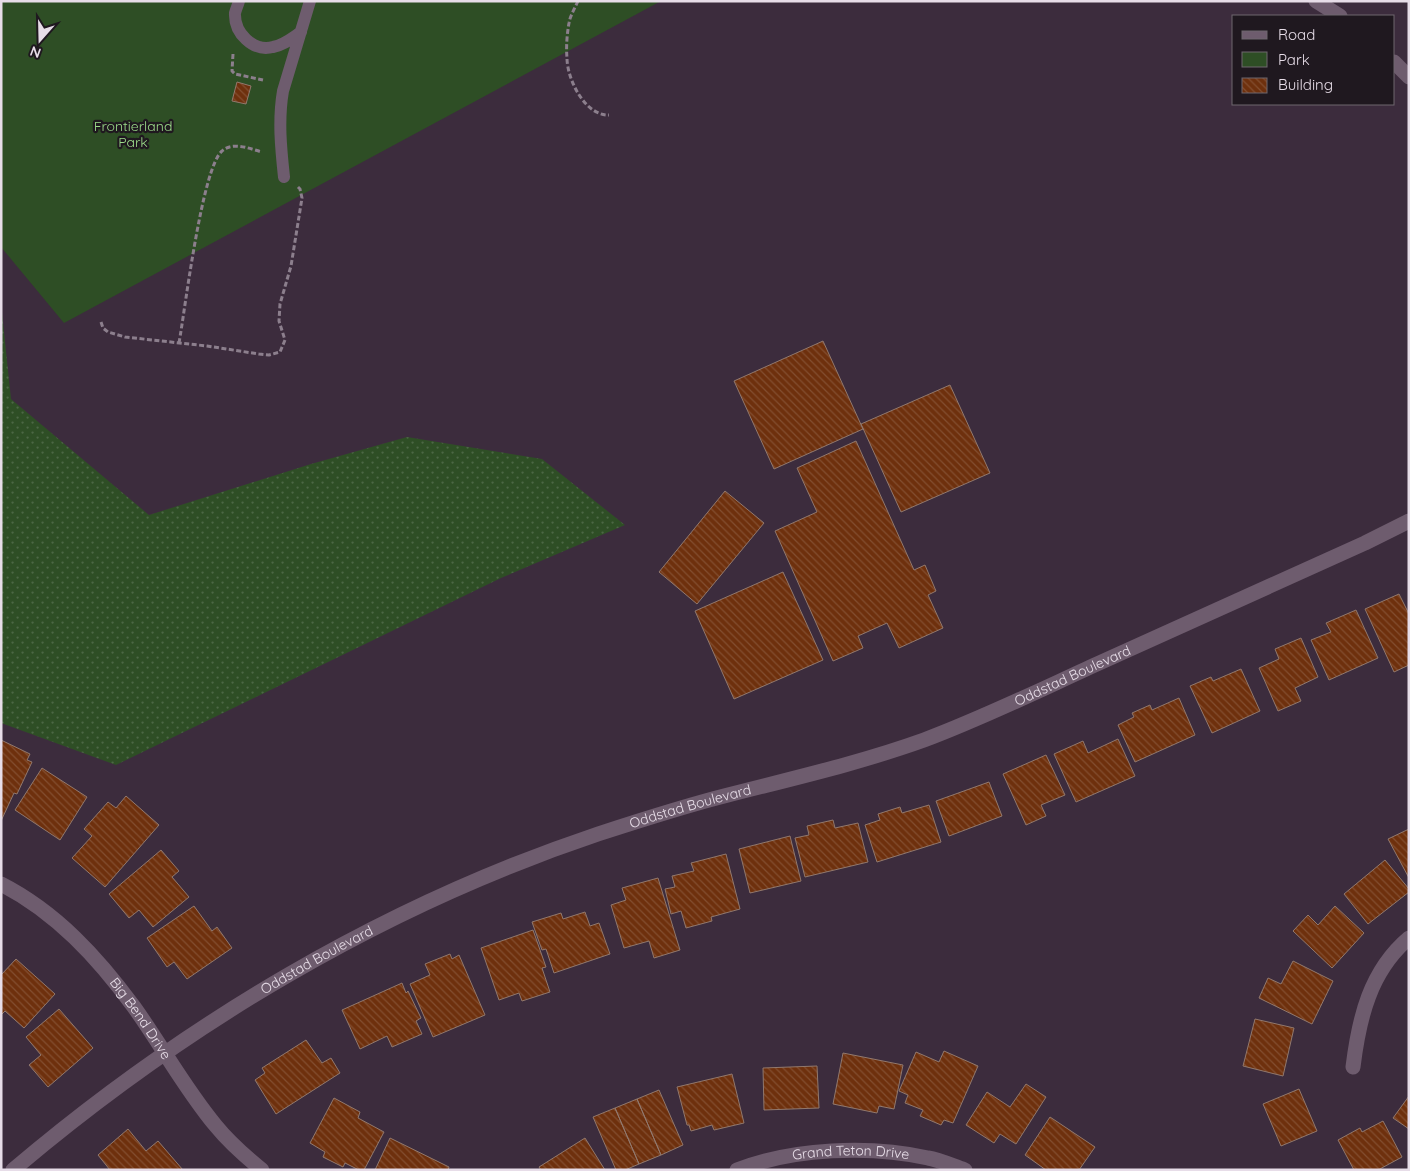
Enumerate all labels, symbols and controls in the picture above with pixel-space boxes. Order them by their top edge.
north arrow [15,15,65,65]
legend [1232,15,1395,105]
text: Road [1278,25,1315,44]
text: N [28,42,43,62]
text: Park [1278,50,1310,69]
text: Building [1278,75,1333,94]
park label: Frontierland Park [94,117,172,151]
street label: Oddstad Boulevard [1012,641,1133,710]
street label: Oddstad Boulevard [627,780,753,832]
street label: Oddstad Boulevard [257,921,376,998]
street label: Big Bend Drive [106,974,175,1063]
street label: Grand Teton Drive [791,1141,911,1164]

